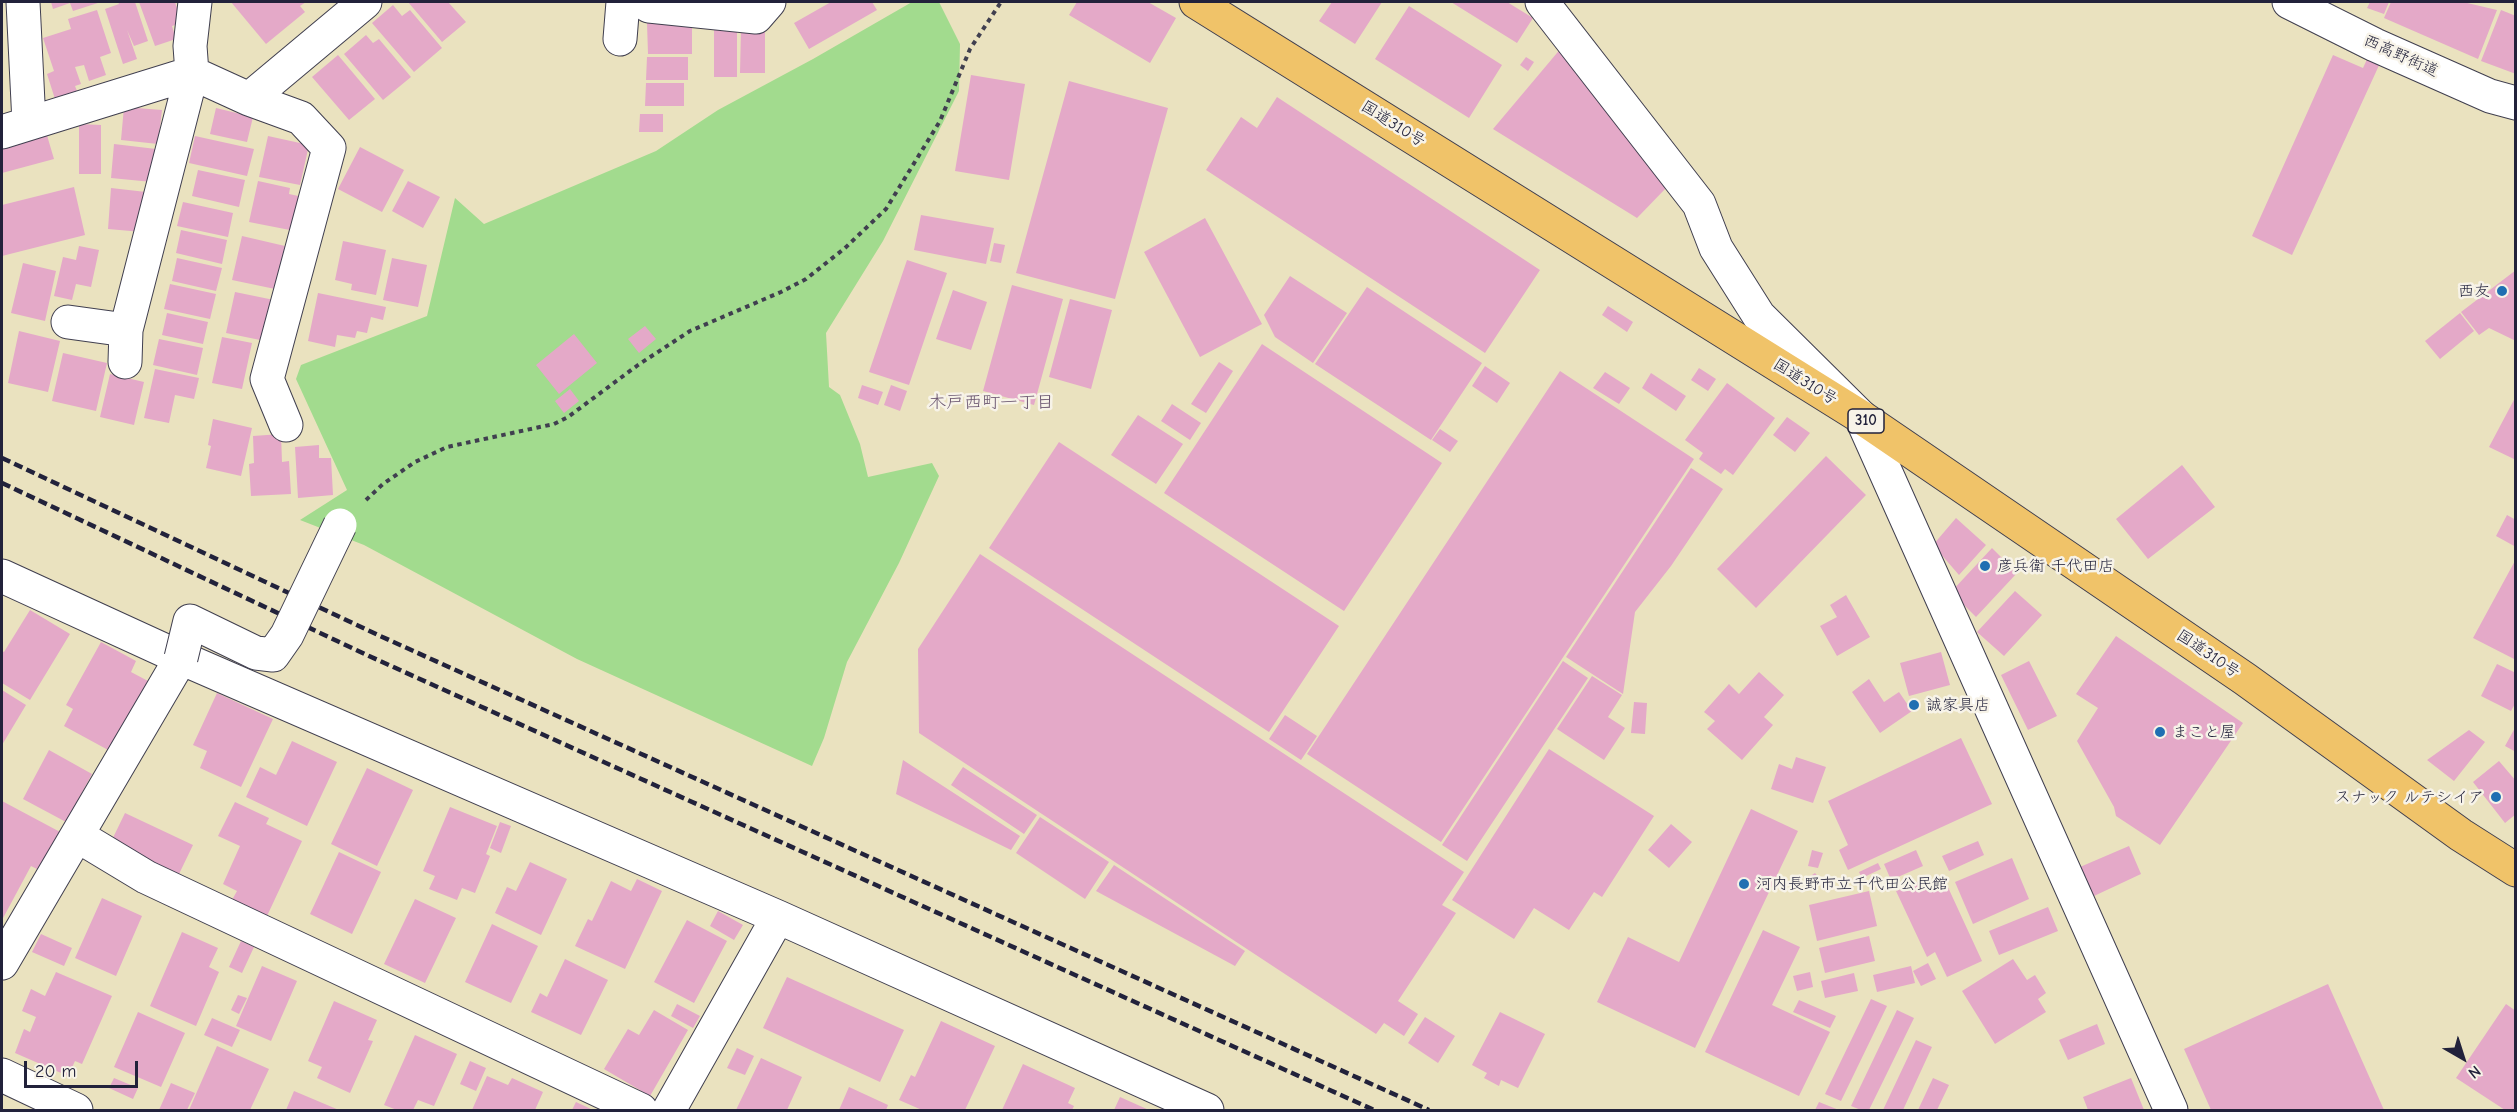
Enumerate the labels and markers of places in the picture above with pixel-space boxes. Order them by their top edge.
place label: 西友 [2458,281,2490,301]
marker: 西友 [2495,284,2509,298]
place label: 彦兵衛 千代田店 [1997,556,2114,576]
marker: 彦兵衛 千代田店 [1978,559,1992,573]
place label: 誠家具店 [1926,695,1990,715]
marker: 誠家具店 [1907,698,1921,712]
place label: まこと屋 [2172,722,2236,742]
marker: まこと屋 [2153,725,2167,739]
place label: スナック ルテシイア [2335,787,2484,807]
marker: スナック ルテシイア [2489,790,2503,804]
place label: 河内長野市立千代田公民館 [1756,874,1948,894]
marker: 河内長野市立千代田公民館 [1737,877,1751,891]

